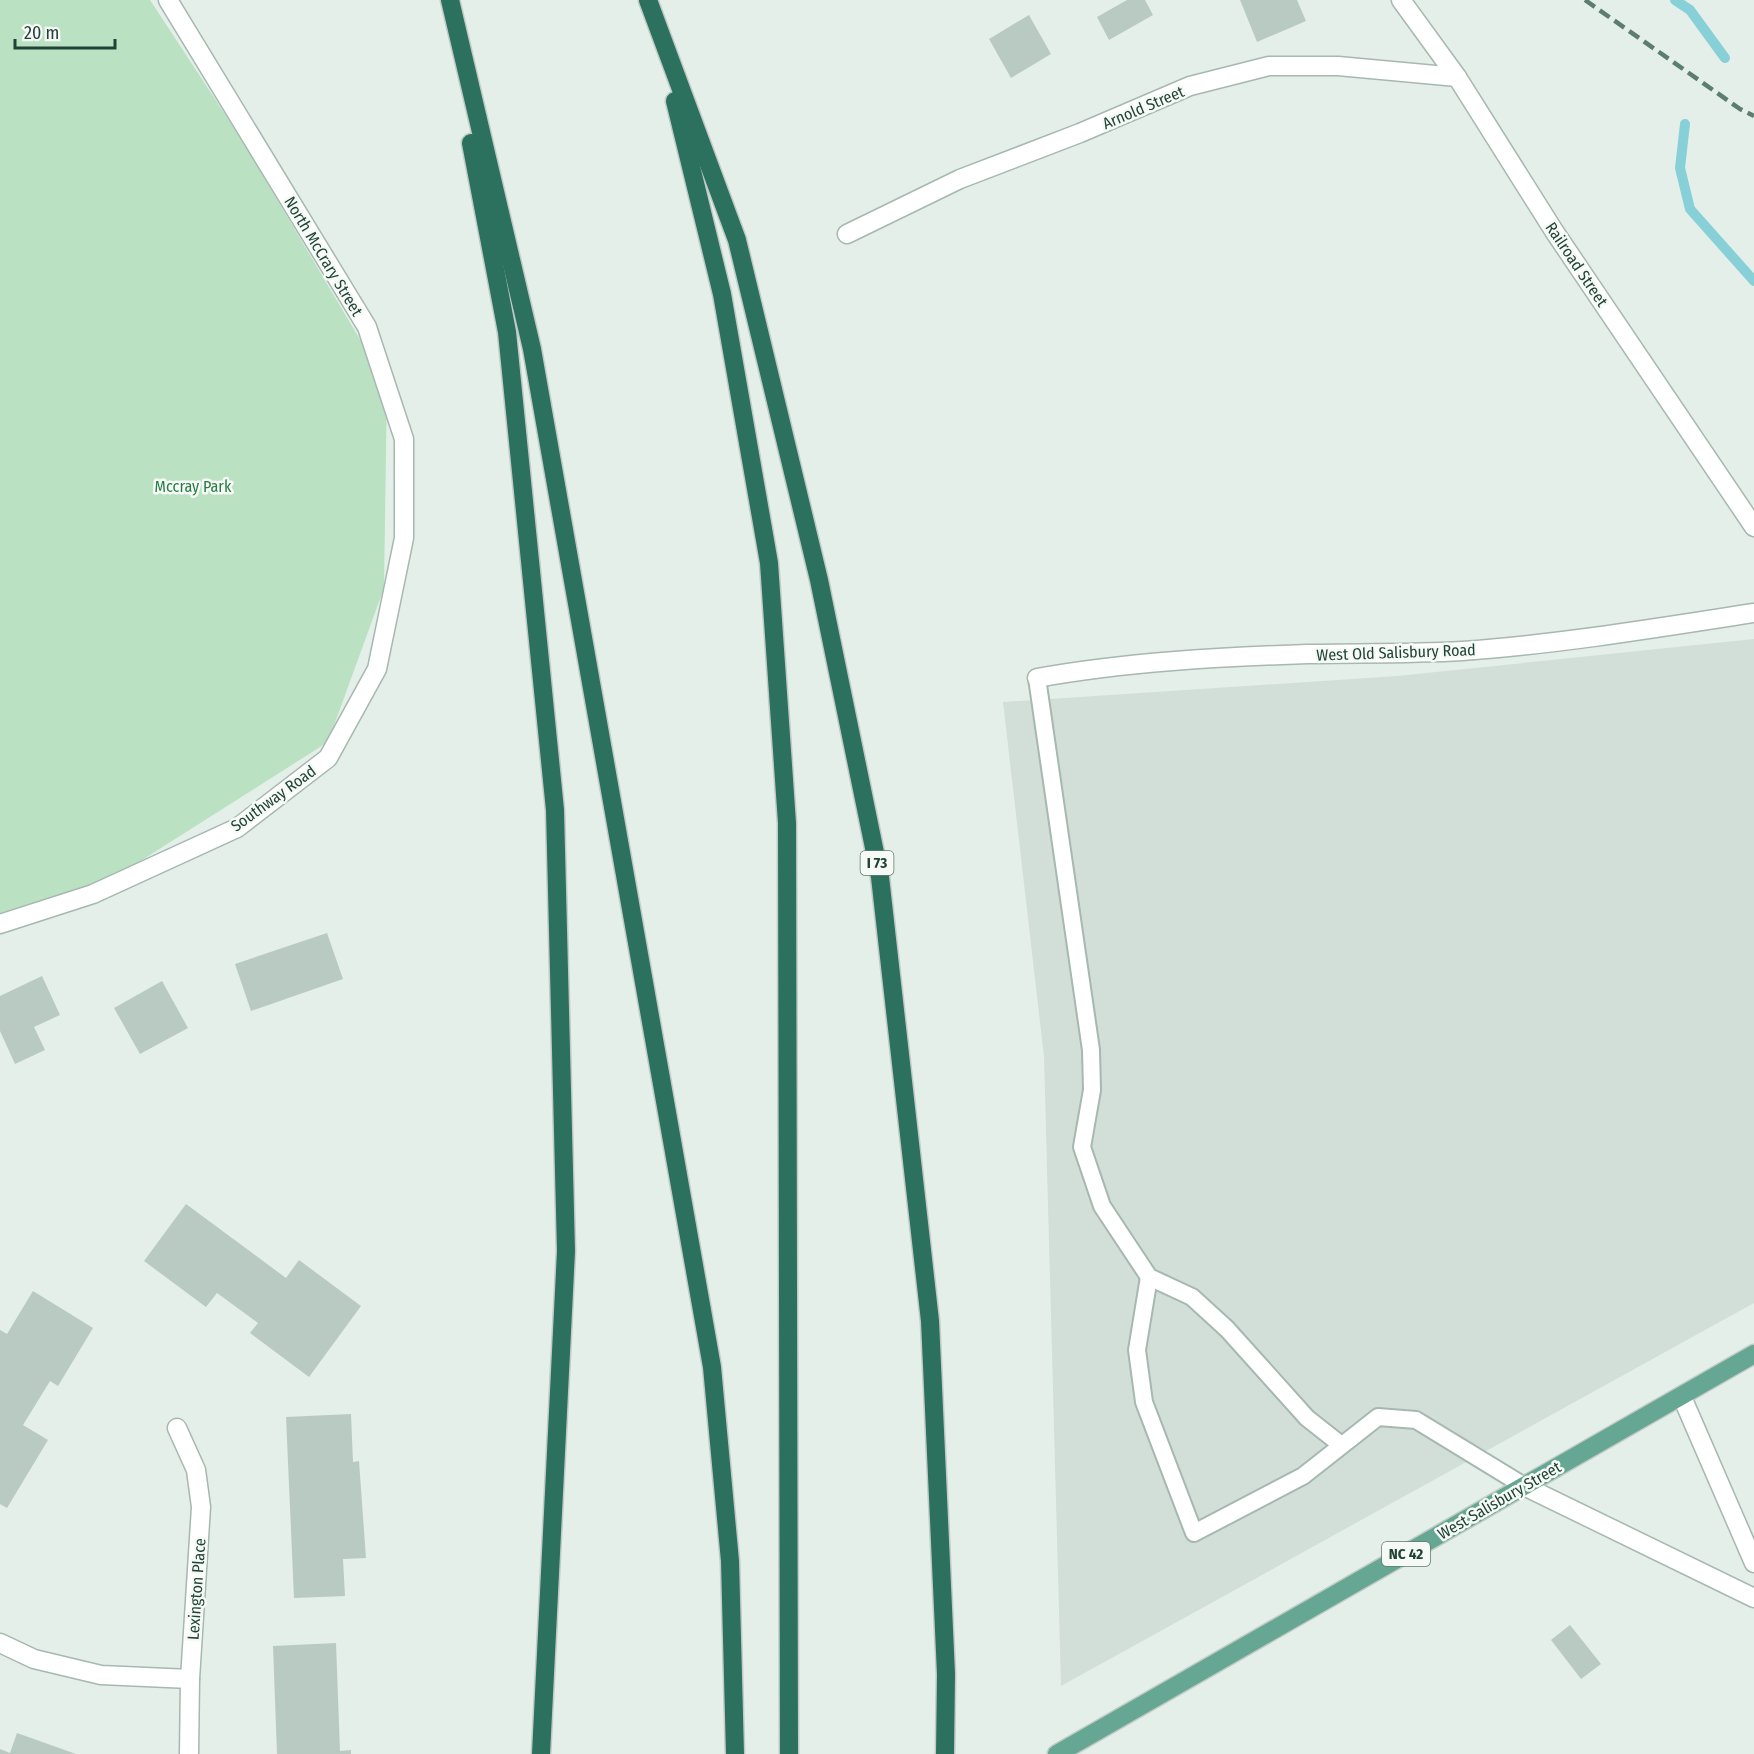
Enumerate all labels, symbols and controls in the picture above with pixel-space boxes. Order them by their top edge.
scale bar [15,12,116,50]
text: 20 m [24,22,59,44]
street label: Arnold Street [1100,81,1187,133]
street label: North McCrary Street [280,193,367,320]
street label: Railroad Street [1541,219,1612,311]
park label: Mccray Park [155,477,232,496]
street label: West Old Salisbury Road [1316,640,1476,665]
street label: Southway Road [227,761,319,836]
road number: I 73 [860,851,894,875]
street label: West Salisbury Street [1434,1457,1565,1543]
street label: Lexington Place [183,1538,210,1640]
road number: NC 42 [1382,1542,1430,1566]

